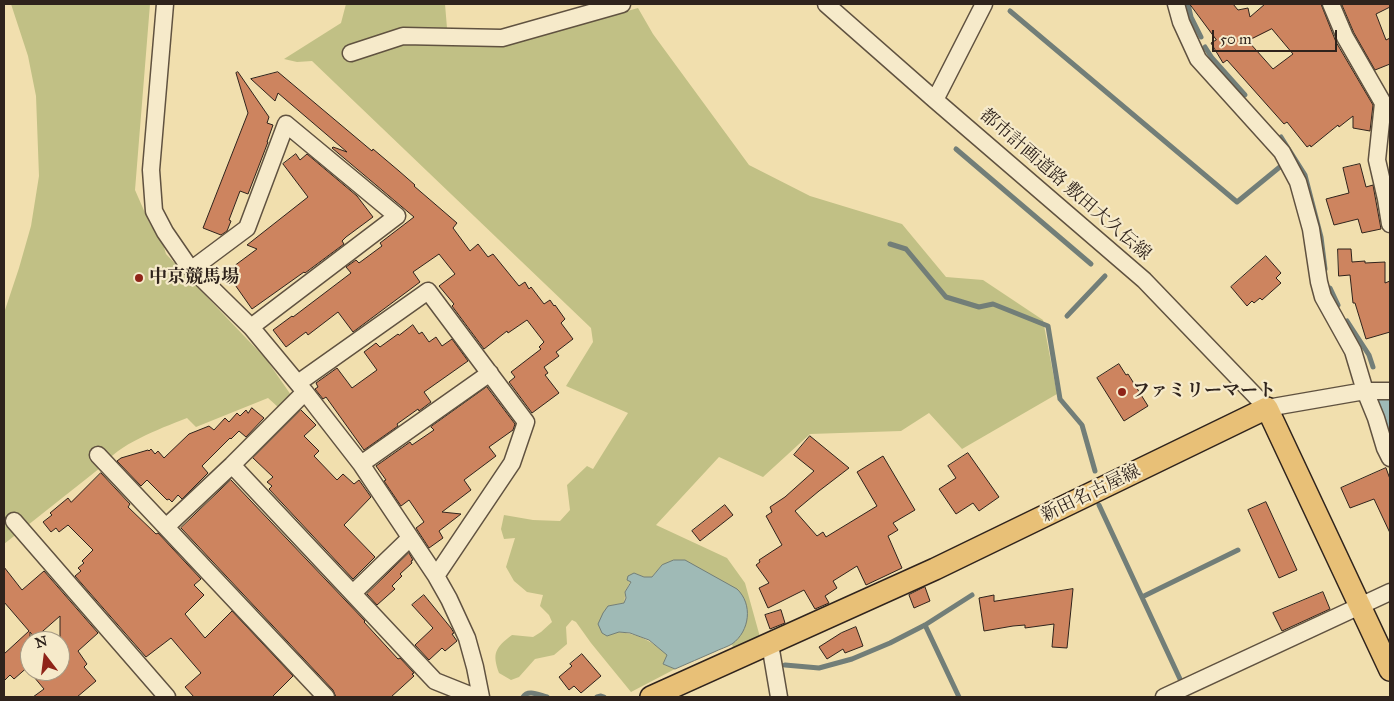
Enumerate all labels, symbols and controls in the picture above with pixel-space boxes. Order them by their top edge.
scale bar [1214,20,1339,52]
text: 50 m [1220,30,1252,48]
street label: 都市計画道路 敷田大久伝線 [975,105,1155,265]
place label: 中京競馬場 [149,267,239,289]
marker: 中京競馬場 [133,272,145,284]
place label: ファミリーマート [1132,381,1276,403]
marker: ファミリーマート [1116,386,1128,398]
street label: 新田名古屋線 [1038,461,1144,527]
north arrow [20,631,70,681]
text: N [33,632,49,652]

